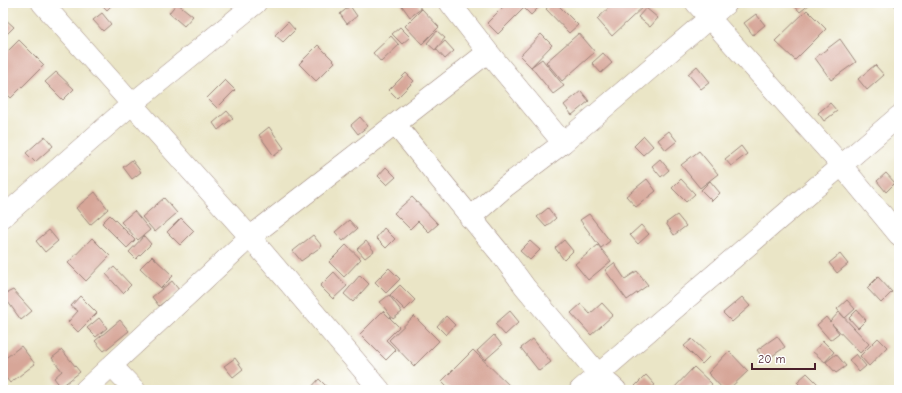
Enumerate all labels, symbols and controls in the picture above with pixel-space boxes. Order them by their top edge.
scale bar [752,345,815,371]
text: 20 m [758,352,786,366]

